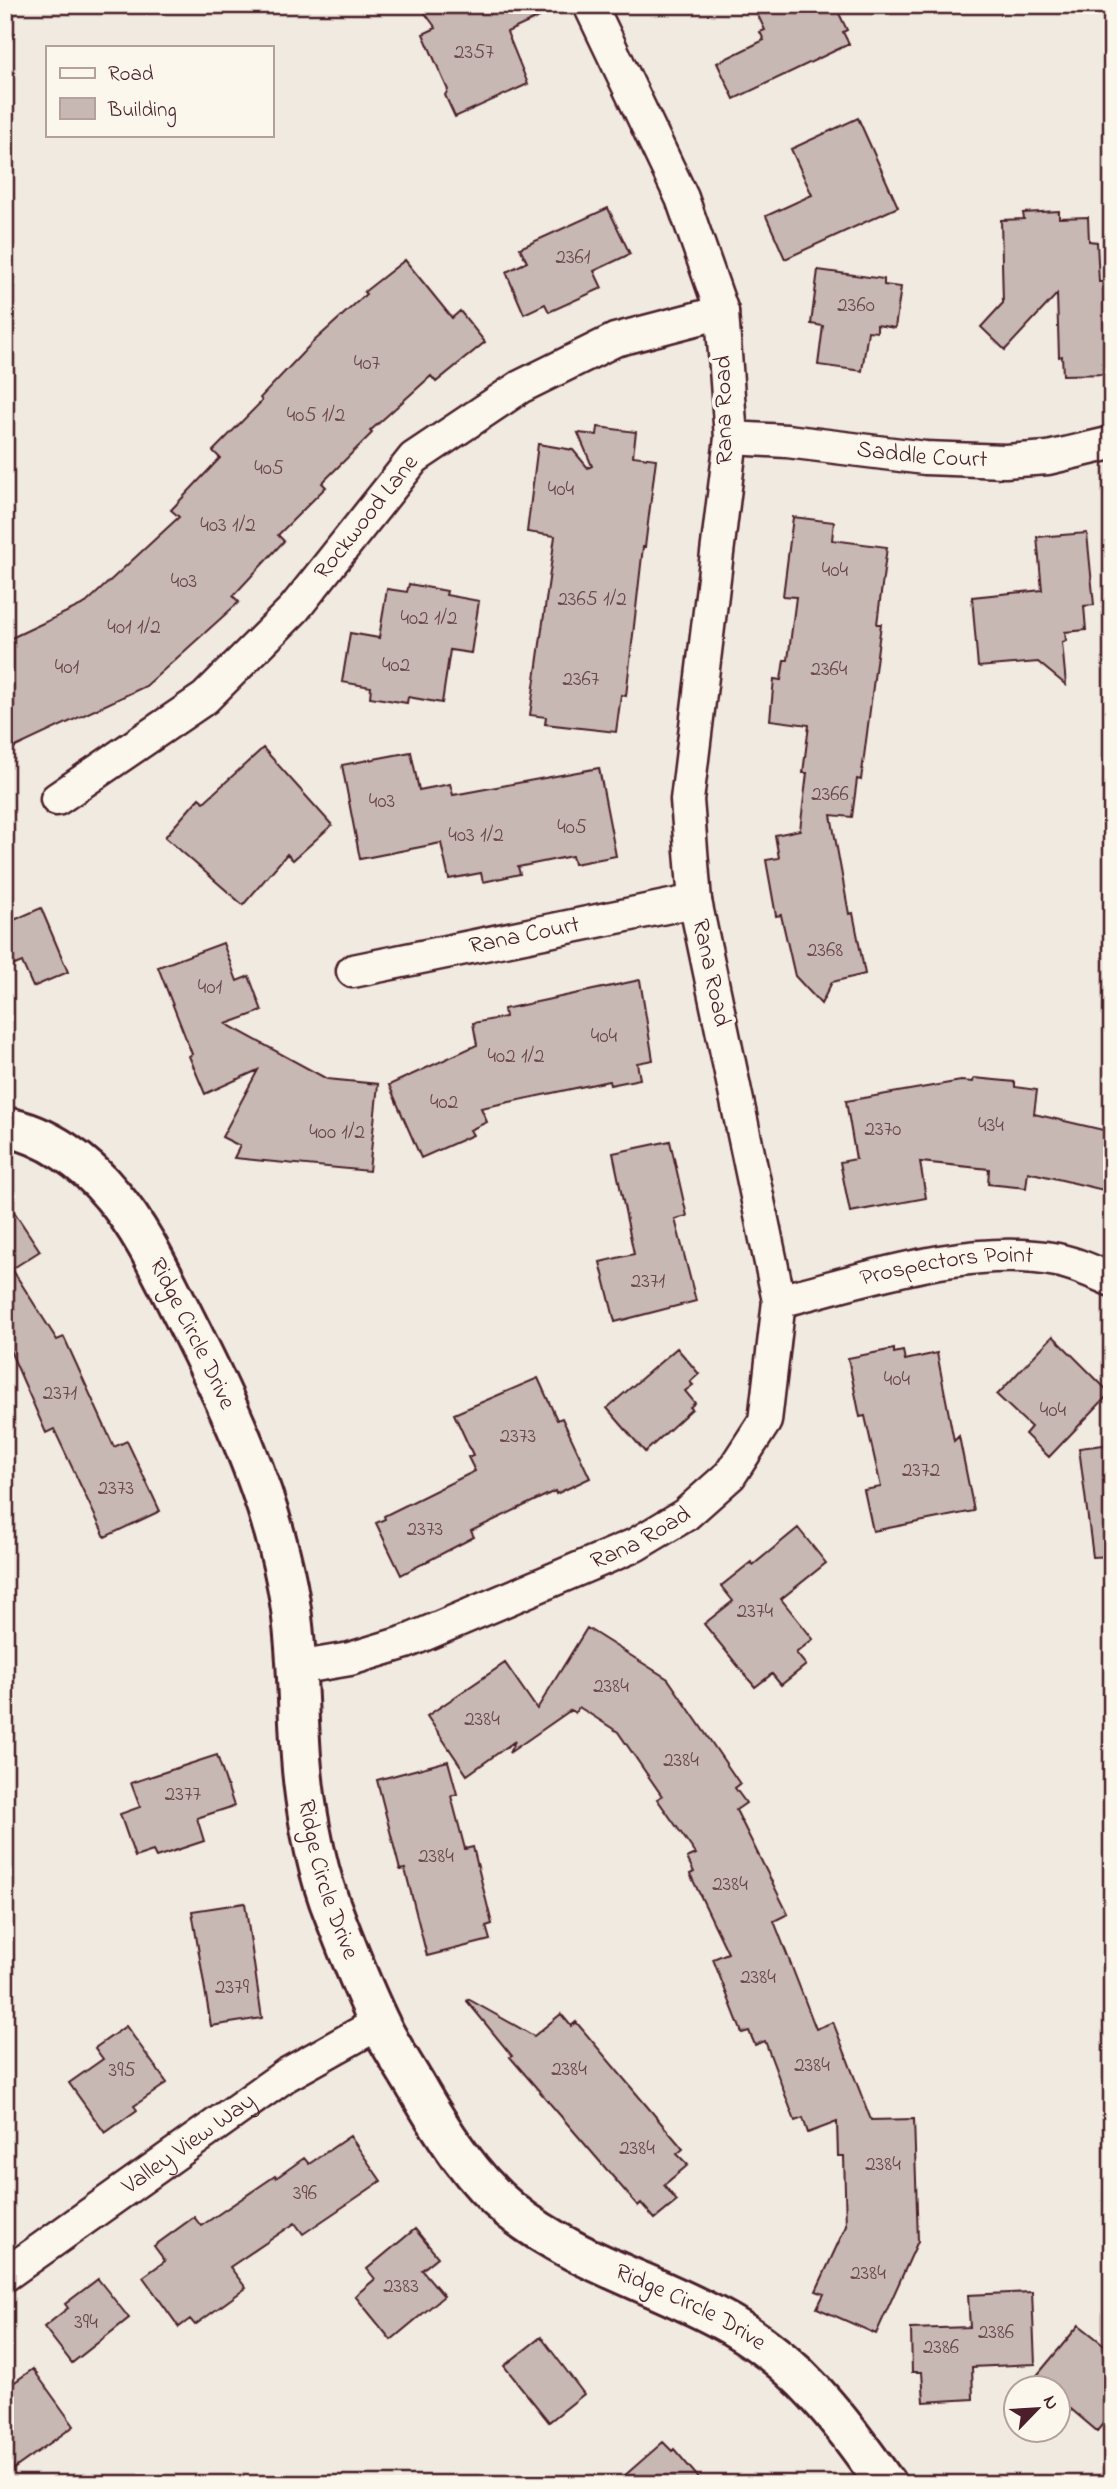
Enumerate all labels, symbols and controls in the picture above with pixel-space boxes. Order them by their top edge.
house number: 2357 [454,38,494,68]
legend [46,46,273,136]
text: Road [108,60,154,90]
text: Building [107,96,177,128]
house number: 2361 [555,243,591,273]
house number: 2360 [837,291,875,321]
house number: 407 [354,349,381,379]
street label: Rana Road [707,355,743,465]
house number: 405 1/2 [287,401,345,431]
street label: Saddle Court [855,432,988,478]
street label: Rockwood Lane [306,447,428,588]
house number: 405 [254,454,284,484]
house number: 404 [548,475,575,505]
house number: 403 1/2 [200,511,256,541]
house number: 404 [822,556,849,586]
house number: 403 [171,567,197,597]
house number: 2365 1/2 [557,585,627,615]
house number: 402 1/2 [400,604,458,634]
house number: 401 1/2 [107,613,161,643]
house number: 402 [382,651,410,681]
house number: 401 [55,653,80,683]
house number: 2364 [810,655,848,685]
house number: 2367 [562,665,600,695]
house number: 2366 [811,780,849,810]
house number: 403 [369,787,395,817]
house number: 405 [557,813,587,843]
house number: 403 1/2 [448,821,504,851]
street label: Rana Court [466,908,583,964]
street label: Rana Road [682,916,739,1031]
house number: 2368 [807,936,843,966]
house number: 401 [198,973,223,1003]
house number: 404 [591,1022,618,1052]
house number: 402 1/2 [487,1042,545,1072]
house number: 402 [430,1088,458,1118]
house number: 434 [978,1111,1004,1141]
house number: 2370 [865,1115,901,1145]
house number: 400 1/2 [309,1118,365,1148]
street label: Prospectors Point [857,1238,1034,1296]
street label: Ridge Circle Drive [139,1252,244,1416]
house number: 2371 [631,1267,666,1297]
house number: 404 [884,1365,911,1395]
house number: 2371 [43,1379,78,1409]
house number: 404 [1040,1396,1067,1426]
house number: 2373 [500,1422,536,1452]
house number: 2372 [902,1456,940,1486]
house number: 2373 [98,1474,134,1504]
street label: Rana Road [585,1497,698,1579]
house number: 2373 [407,1515,443,1545]
house number: 2374 [737,1597,774,1627]
house number: 2384 [593,1672,629,1702]
house number: 2384 [464,1705,500,1735]
house number: 2384 [663,1746,699,1776]
house number: 2377 [165,1780,202,1810]
street label: Ridge Circle Drive [288,1797,367,1965]
house number: 2384 [418,1842,454,1872]
house number: 2384 [712,1870,748,1900]
house number: 2384 [740,1963,776,1993]
house number: 2379 [215,1973,250,2003]
house number: 2384 [794,2051,830,2081]
house number: 2384 [551,2055,587,2085]
house number: 395 [108,2056,136,2086]
street label: Valley View Way [114,2084,264,2204]
house number: 2384 [619,2134,655,2164]
house number: 2384 [865,2150,901,2180]
house number: 396 [293,2179,317,2209]
street label: Ridge Circle Drive [609,2255,773,2360]
house number: 2384 [850,2259,886,2289]
house number: 2383 [383,2272,419,2302]
house number: 394 [74,2308,98,2338]
house number: 2386 [978,2318,1014,2348]
house number: 2386 [923,2333,959,2363]
north arrow [1002,2374,1072,2444]
text: N [1035,2391,1065,2415]

